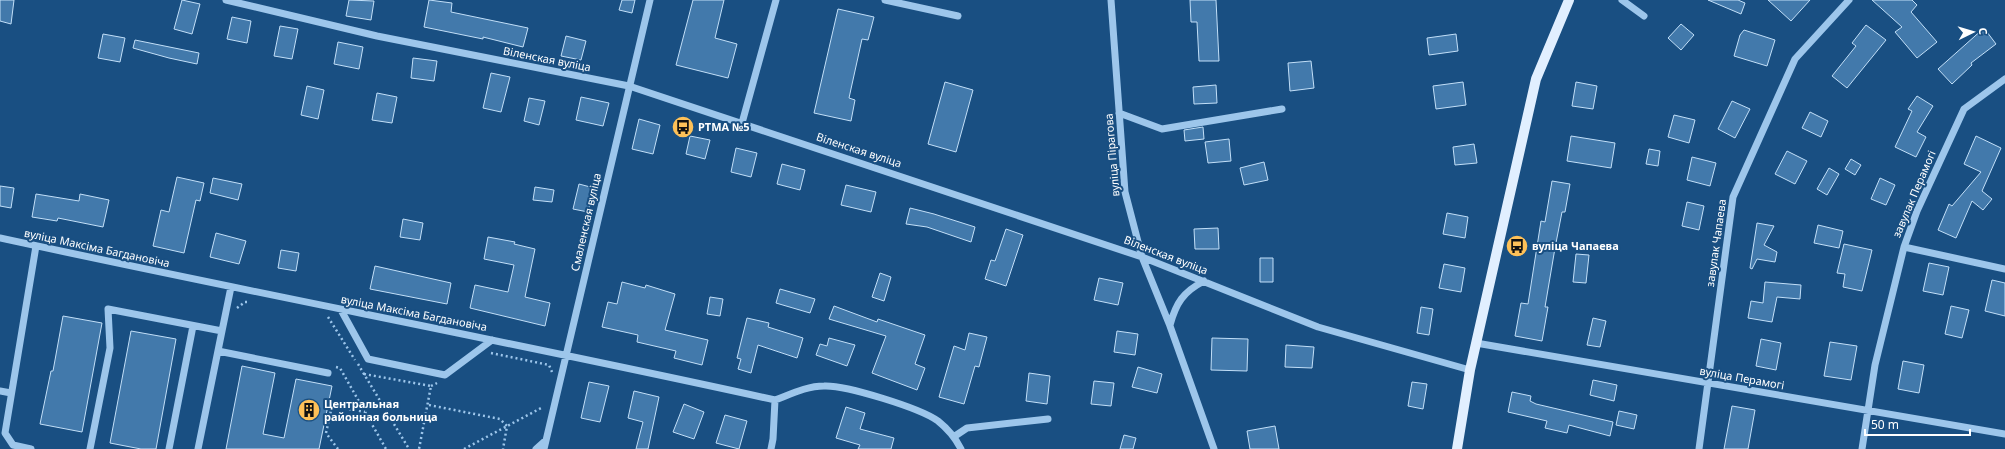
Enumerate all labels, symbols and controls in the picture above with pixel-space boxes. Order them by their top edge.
north arrow [1953,12,1993,52]
text: С [1976,27,1991,35]
street label: Віленская вуліца [502,43,592,74]
street label: вуліца Пірагова [1100,113,1123,197]
bus stop icon: РТМА №5 [670,114,696,140]
place label: РТМА №5 [698,119,750,134]
street label: Віленская вуліца [815,129,904,170]
street label: завулак Перамогі [1888,148,1939,240]
street label: Смаленская вуліца [567,171,604,273]
street label: завулак Чапаева [1702,198,1729,288]
street label: вуліца Максіма Багдановіча [23,225,171,270]
street label: Віленская вуліца [1122,232,1210,277]
bus stop icon: вуліца Чапаева [1504,233,1530,259]
place label: вуліца Чапаева [1532,238,1619,253]
street label: вуліца Максіма Багдановіча [340,291,488,334]
street label: вуліца Перамогі [1699,363,1786,392]
place label: Центральная районная больница [324,396,438,424]
building icon: Центральная районная больница [296,397,322,423]
scale bar [1865,411,1970,437]
text: 50 m [1871,416,1899,433]

